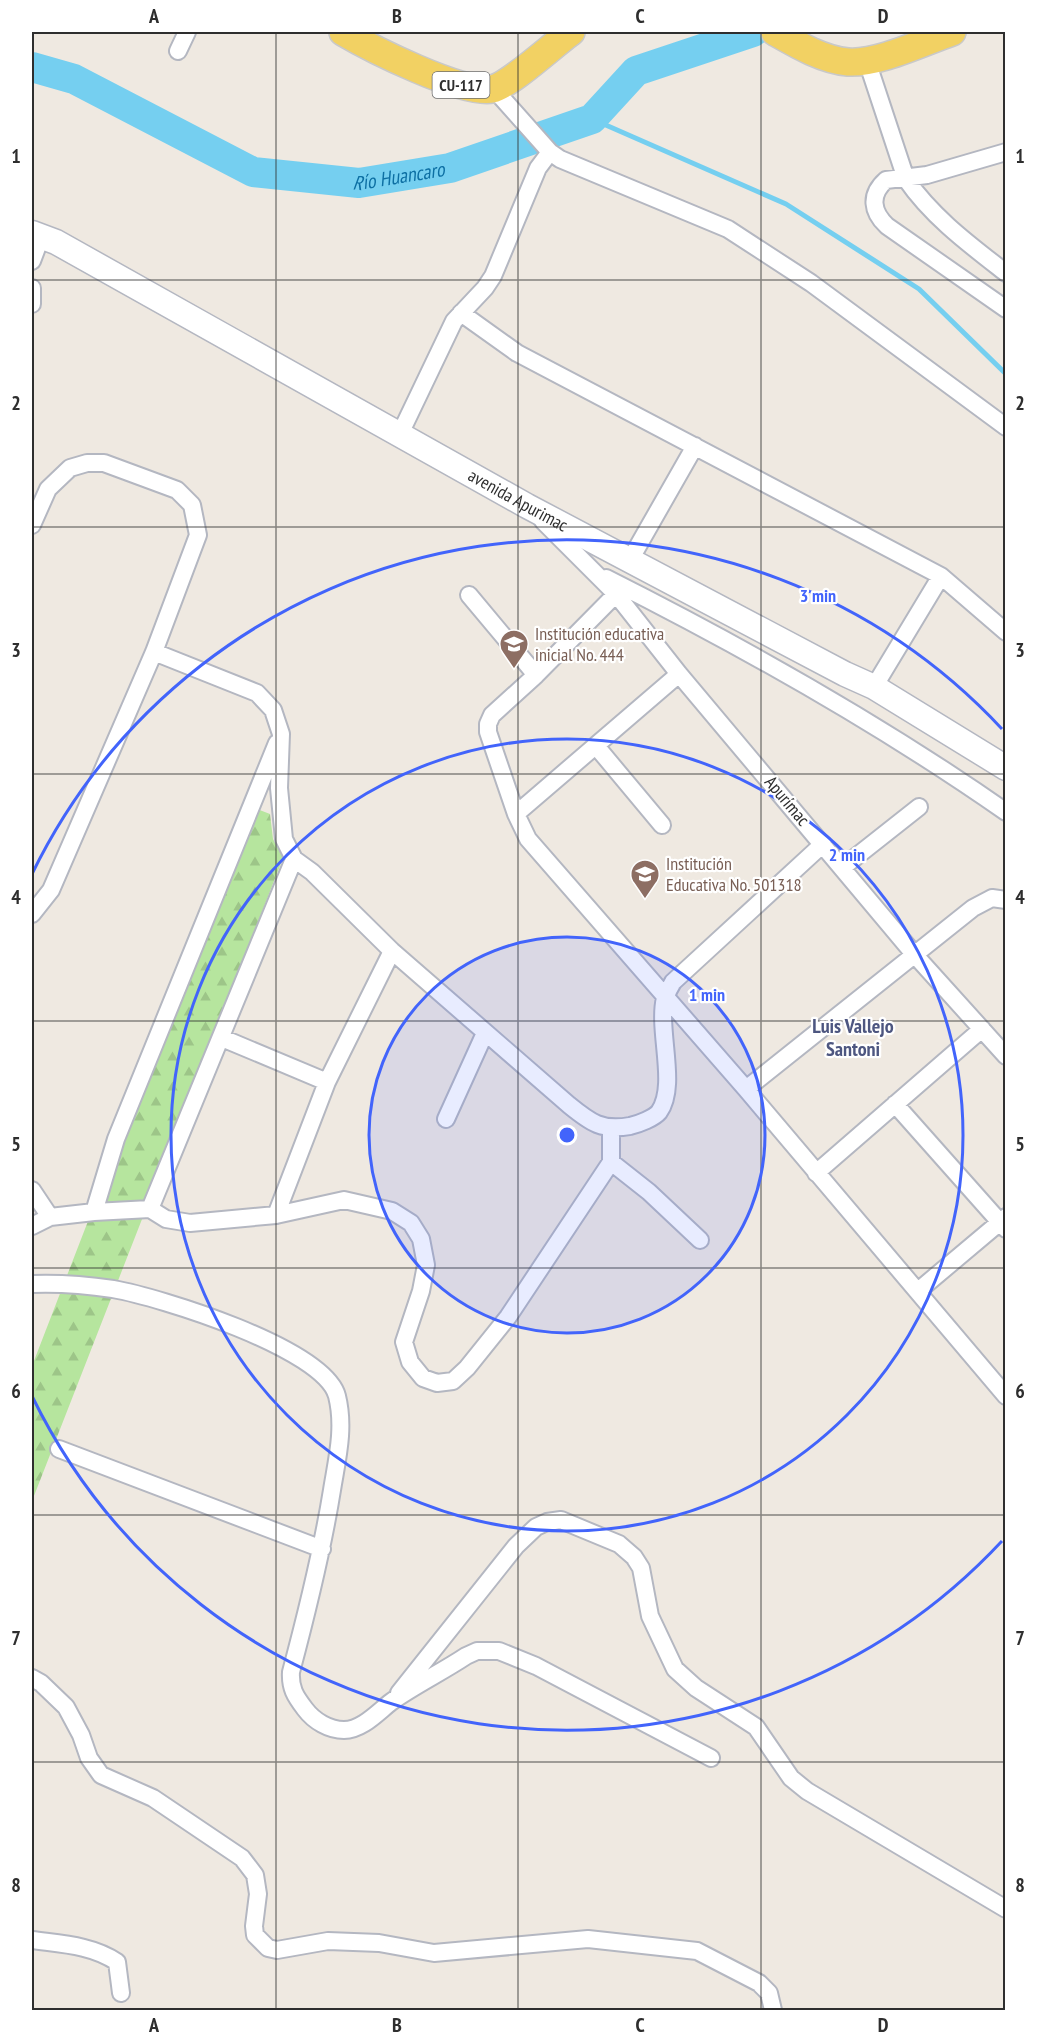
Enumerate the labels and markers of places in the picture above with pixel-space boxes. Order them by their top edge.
place label: Institución educativa inicial No. 444 [535,622,664,666]
school or university icon: Institución educativa inicial No. 444 [498,628,530,670]
place label: Institución Educativa No. 501318 [666,852,802,896]
school or university icon: Institución Educativa No. 501318 [629,858,661,900]
centre of rings [557,1125,577,1145]

